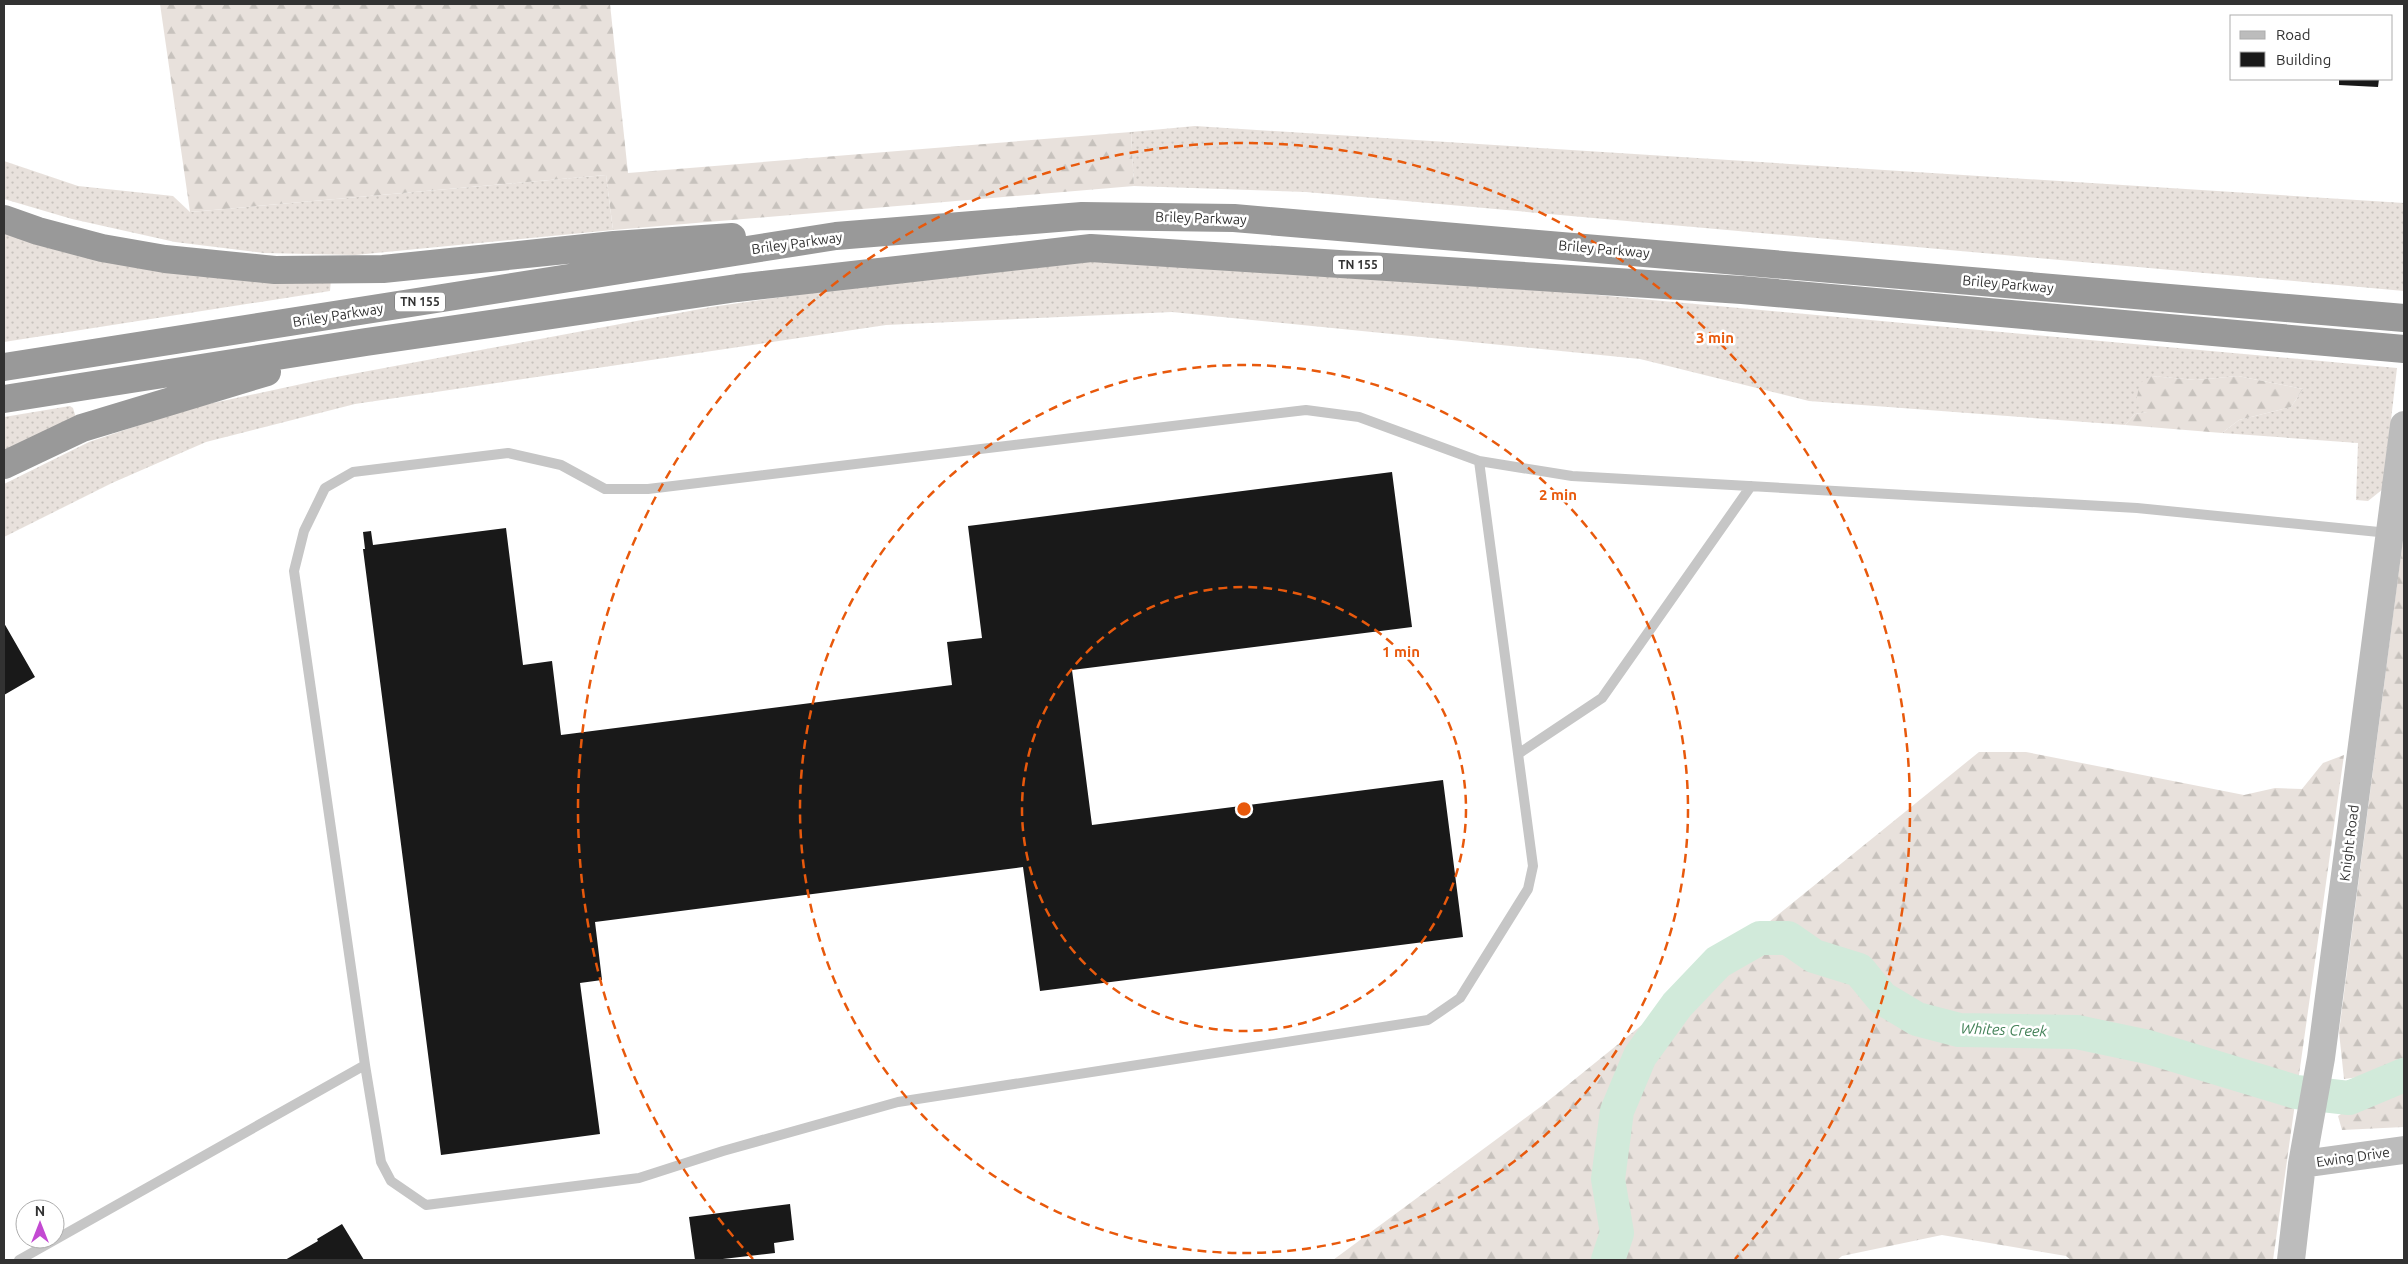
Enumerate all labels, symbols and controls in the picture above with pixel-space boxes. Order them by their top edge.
legend [2230,15,2393,80]
text: Road [2276,26,2311,43]
text: Building [2276,51,2331,68]
street label: Briley Parkway [1155,208,1247,228]
street label: Briley Parkway [751,229,844,257]
street label: Briley Parkway [1558,237,1651,261]
road number: TN 155 [1333,256,1383,274]
street label: Briley Parkway [1962,272,2055,296]
road number: TN 155 [395,292,445,312]
street label: Briley Parkway [292,300,385,330]
text: 3 min [1696,329,1734,346]
text: 2 min [1539,486,1577,503]
text: 1 min [1382,643,1420,660]
centre of rings [1235,800,1253,818]
street label: Knight Road [2336,804,2362,882]
water label: Whites Creek [1961,1019,2048,1040]
street label: Ewing Drive [2315,1144,2391,1170]
north arrow [15,1199,65,1249]
text: N [35,1203,45,1219]

